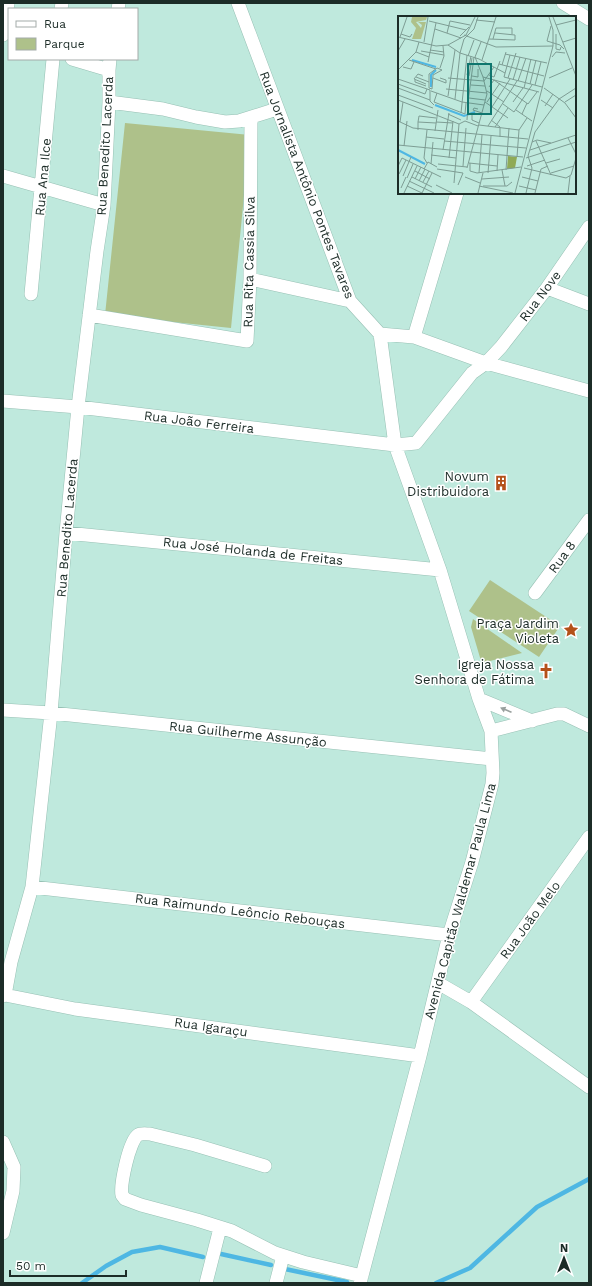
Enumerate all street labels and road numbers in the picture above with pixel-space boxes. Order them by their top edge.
street label: Rua Jornalista Antônio Pontes Tavares [257,69,357,301]
street label: Rua Benedito Lacerda [94,75,116,216]
street label: Rua Ana Ilce [32,137,54,217]
street label: Rua Rita Cassia Silva [240,196,258,328]
street label: Rua Nove [516,268,564,324]
street label: Rua João Ferreira [143,408,256,436]
street label: Rua Benedito Lacerda [53,457,81,598]
street label: Rua José Holanda de Freitas [162,534,344,568]
street label: Rua 8 [545,538,579,576]
street label: Rua Guilherme Assunção [169,718,328,750]
street label: Avenida Capitão Waldemar Paula Lima [421,781,499,1021]
street label: Rua João Melo [497,878,563,962]
street label: Rua Raimundo Leôncio Rebouças [134,891,346,931]
street label: Rua Igaraçu [173,1014,249,1040]

